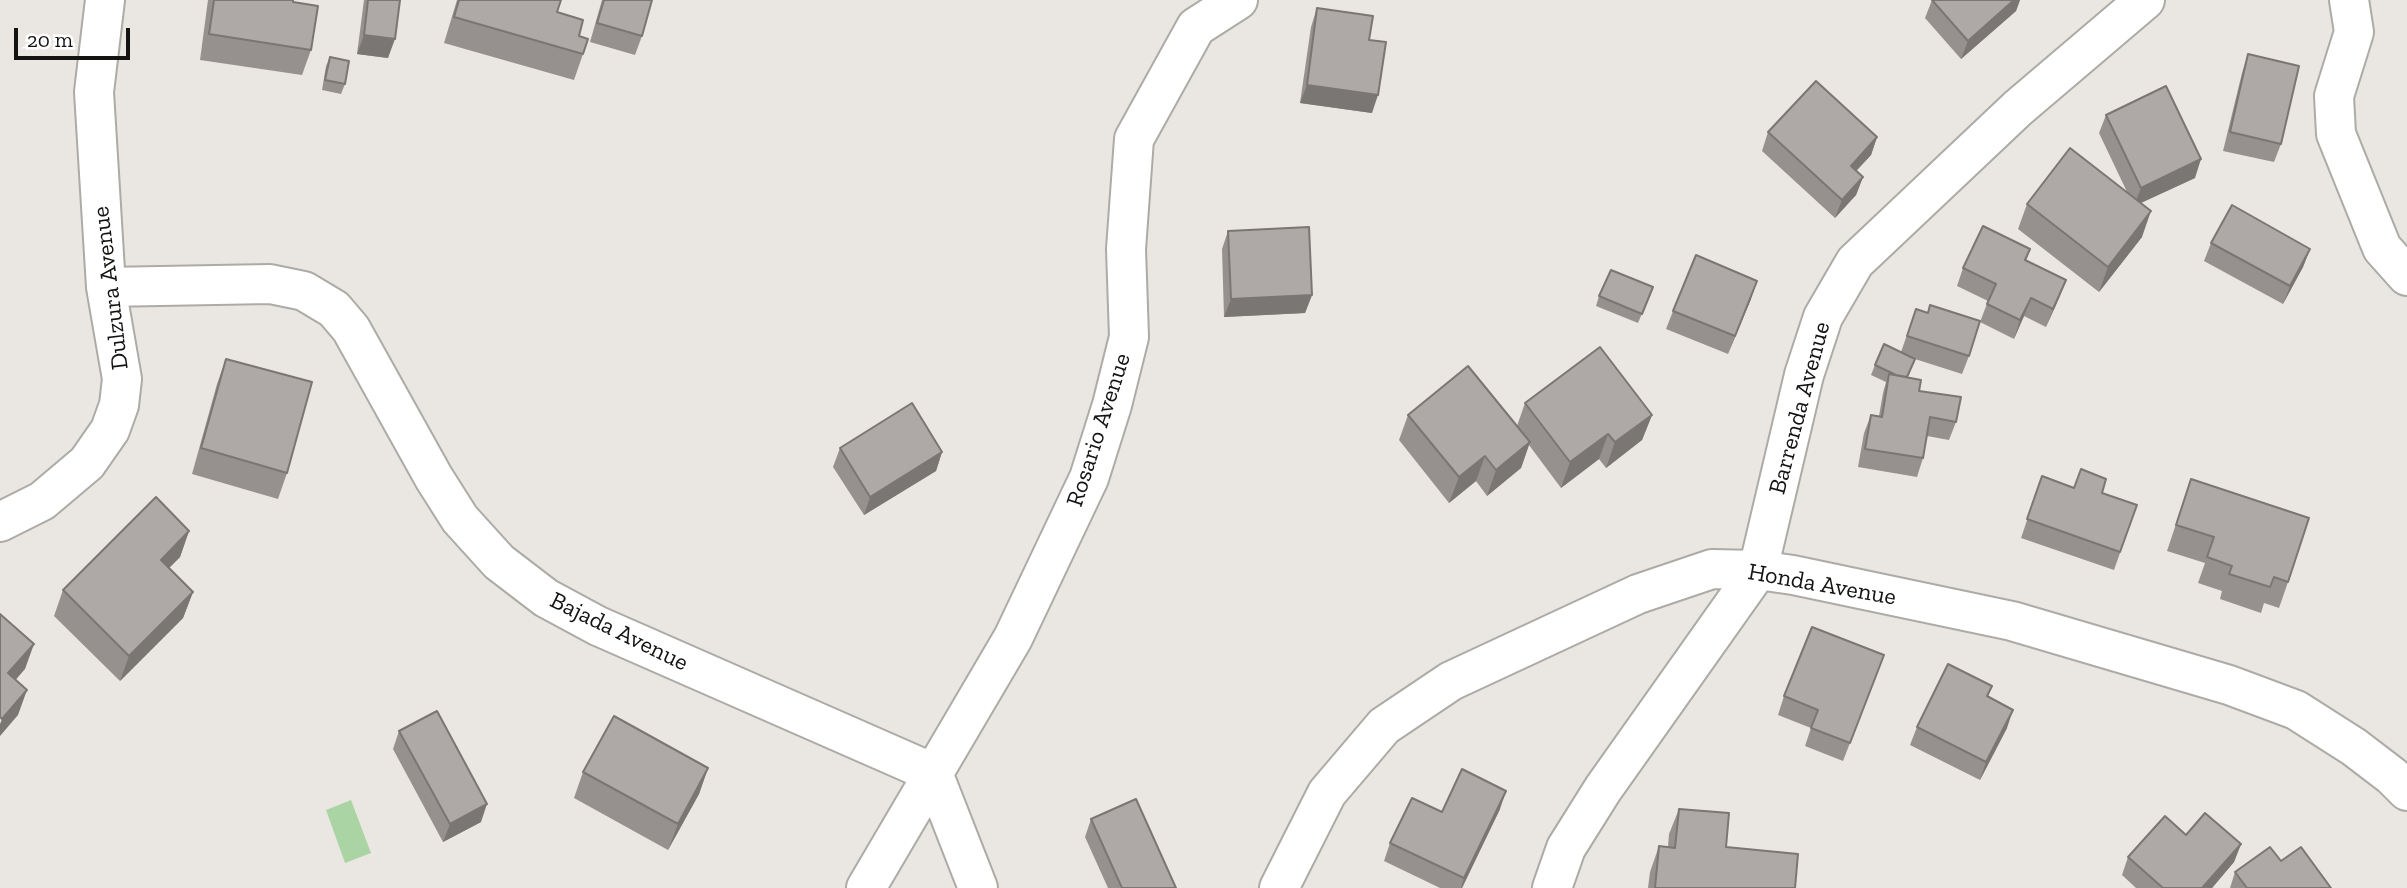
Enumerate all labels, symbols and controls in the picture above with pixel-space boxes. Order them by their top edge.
scale bar [18,14,133,58]
text: 20 m [27,27,73,52]
street label: Dulzura Avenue [87,205,135,371]
street label: Barrenda Avenue [1763,319,1837,497]
street label: Rosario Avenue [1061,350,1137,510]
street label: Honda Avenue [1746,558,1898,612]
street label: Bajada Avenue [545,586,693,678]

